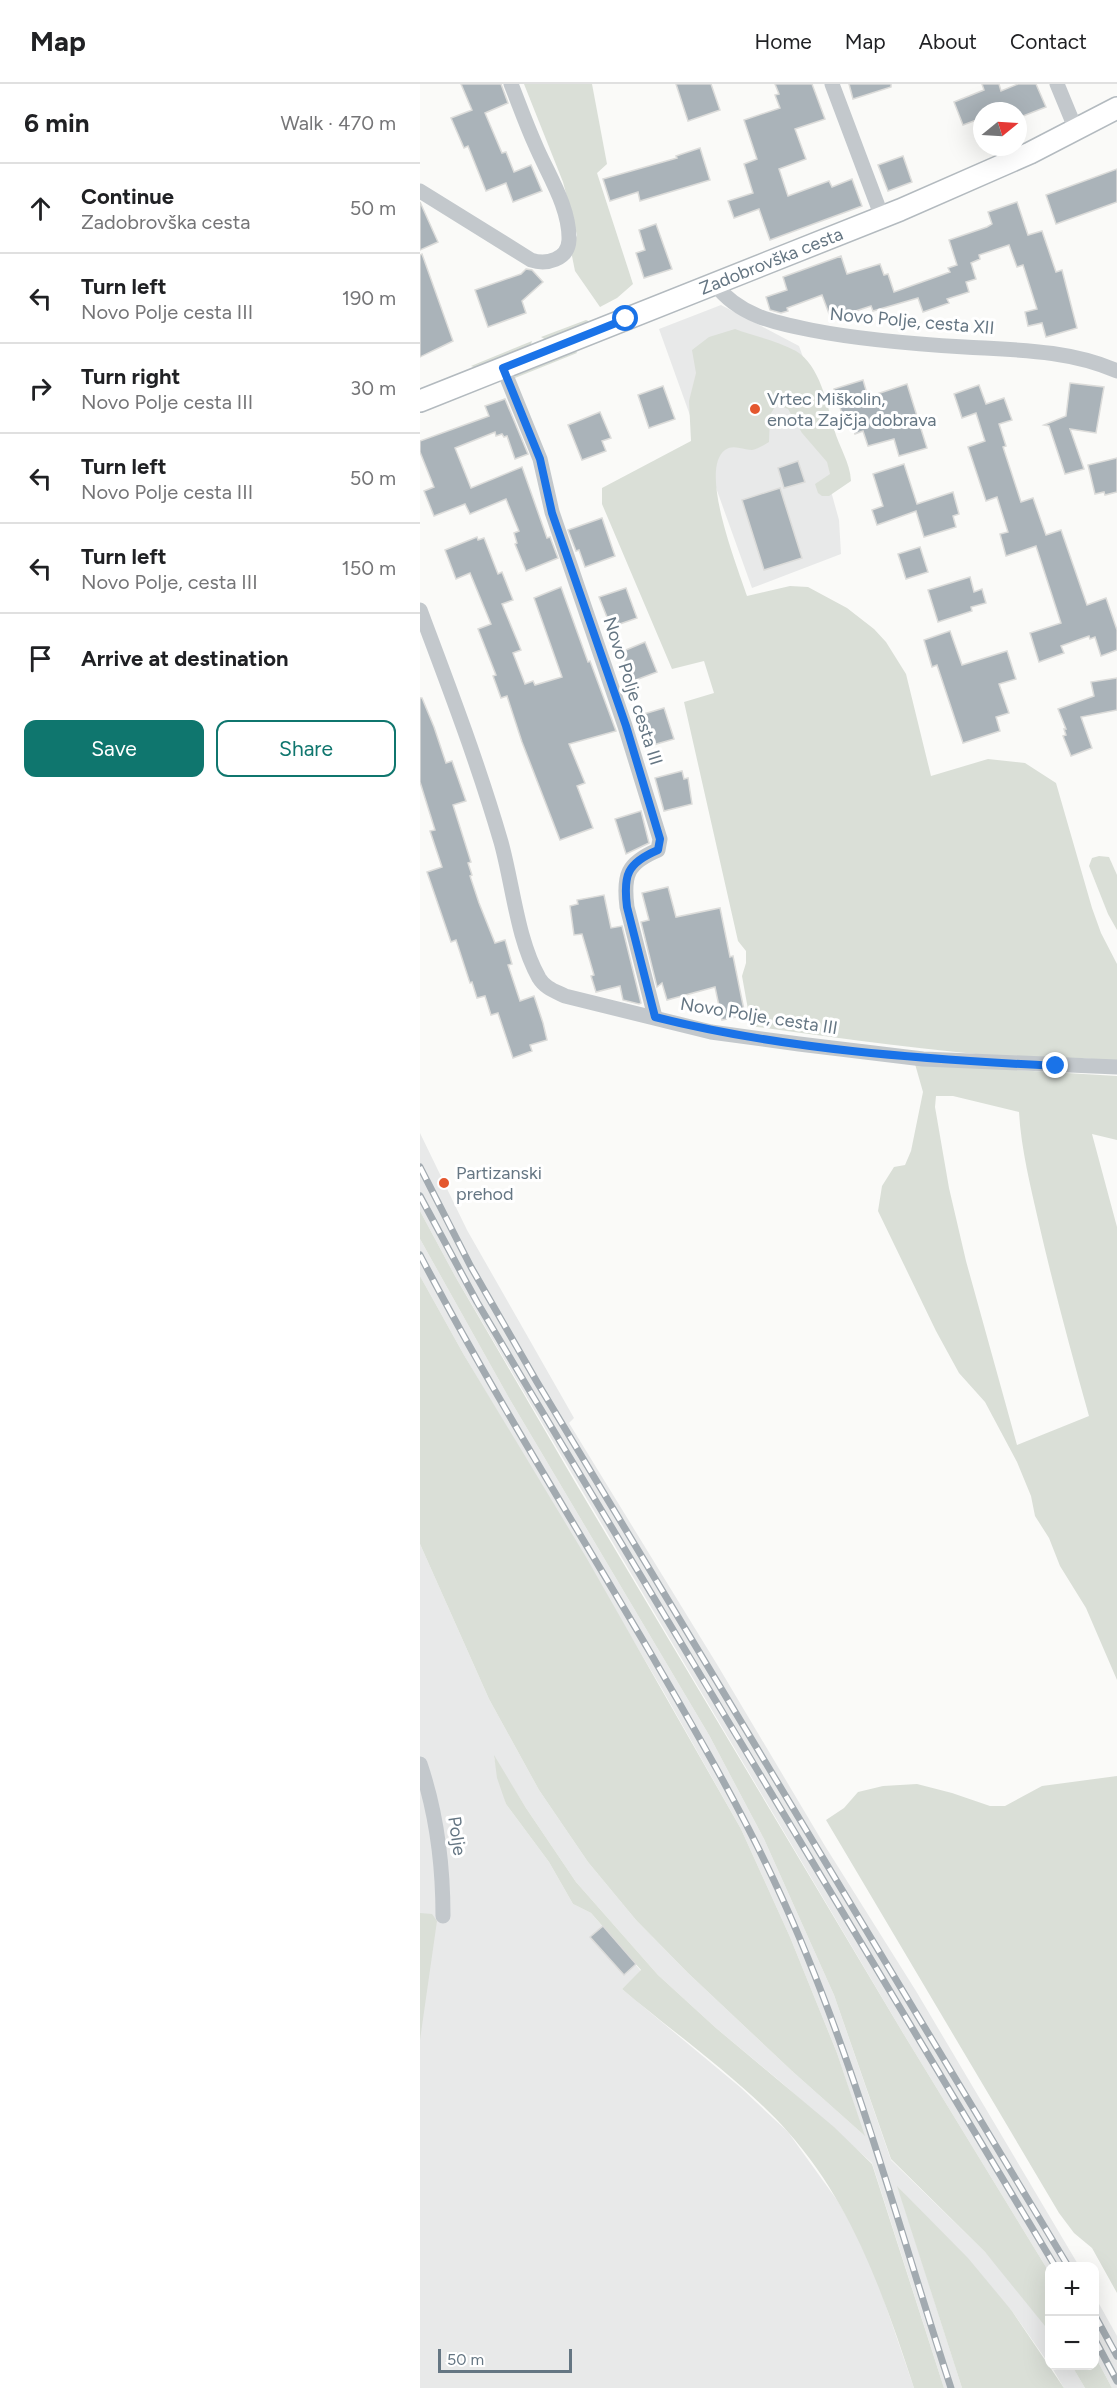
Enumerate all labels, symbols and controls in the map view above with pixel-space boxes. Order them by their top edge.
text: Map [30,24,86,58]
text: Home [755,29,812,54]
text: Map [845,29,886,54]
text: About [919,29,977,54]
text: Contact [1010,29,1087,54]
north arrow [973,102,1027,156]
text: 6 min [24,107,90,139]
text: Walk · 470 m [280,111,396,135]
text: Continue [81,183,174,210]
icon: ahead [24,192,57,225]
text: 50 m [350,196,396,220]
text: Zadobrovška cesta [81,210,250,234]
street label: Zadobrovška cesta [696,223,846,300]
text: Turn left [81,273,167,300]
icon: left [24,282,57,315]
text: 190 m [342,286,396,310]
text: Novo Polje cesta III [81,300,253,324]
street label: Novo Polje, cesta XII [829,303,995,339]
route start [612,305,638,331]
text: Turn right [81,363,180,390]
icon: right [24,372,57,405]
text: 30 m [350,376,396,400]
place label: Vrtec Miškolin, enota Zajčja dobrava [767,388,936,431]
text: Novo Polje cesta III [81,390,253,414]
marker: Vrtec Miškolin, enota Zajčja dobrava [748,402,762,416]
text: Turn left [81,453,167,480]
icon: left [24,462,57,495]
text: 50 m [350,466,396,490]
text: Novo Polje cesta III [81,480,253,504]
text: Turn left [81,543,167,570]
icon: left [24,552,57,585]
text: 150 m [341,556,396,580]
text: Novo Polje, cesta III [81,570,258,594]
street label: Novo Polje cesta III [599,614,667,768]
icon: arrive [24,642,57,675]
text: Arrive at destination [81,645,289,672]
button: Save [24,720,204,777]
button: Share [216,720,396,777]
street label: Novo Polje, cesta III [679,993,839,1039]
route end [1042,1052,1068,1078]
place label: Partizanski prehod [456,1162,542,1205]
marker: Partizanski prehod [437,1176,451,1190]
street label: Polje [443,1815,471,1857]
map controls [1045,2262,1099,2370]
button: + [1045,2262,1099,2316]
button: − [1045,2316,1099,2370]
scale bar [438,2346,572,2374]
text: 50 m [447,2350,484,2369]

